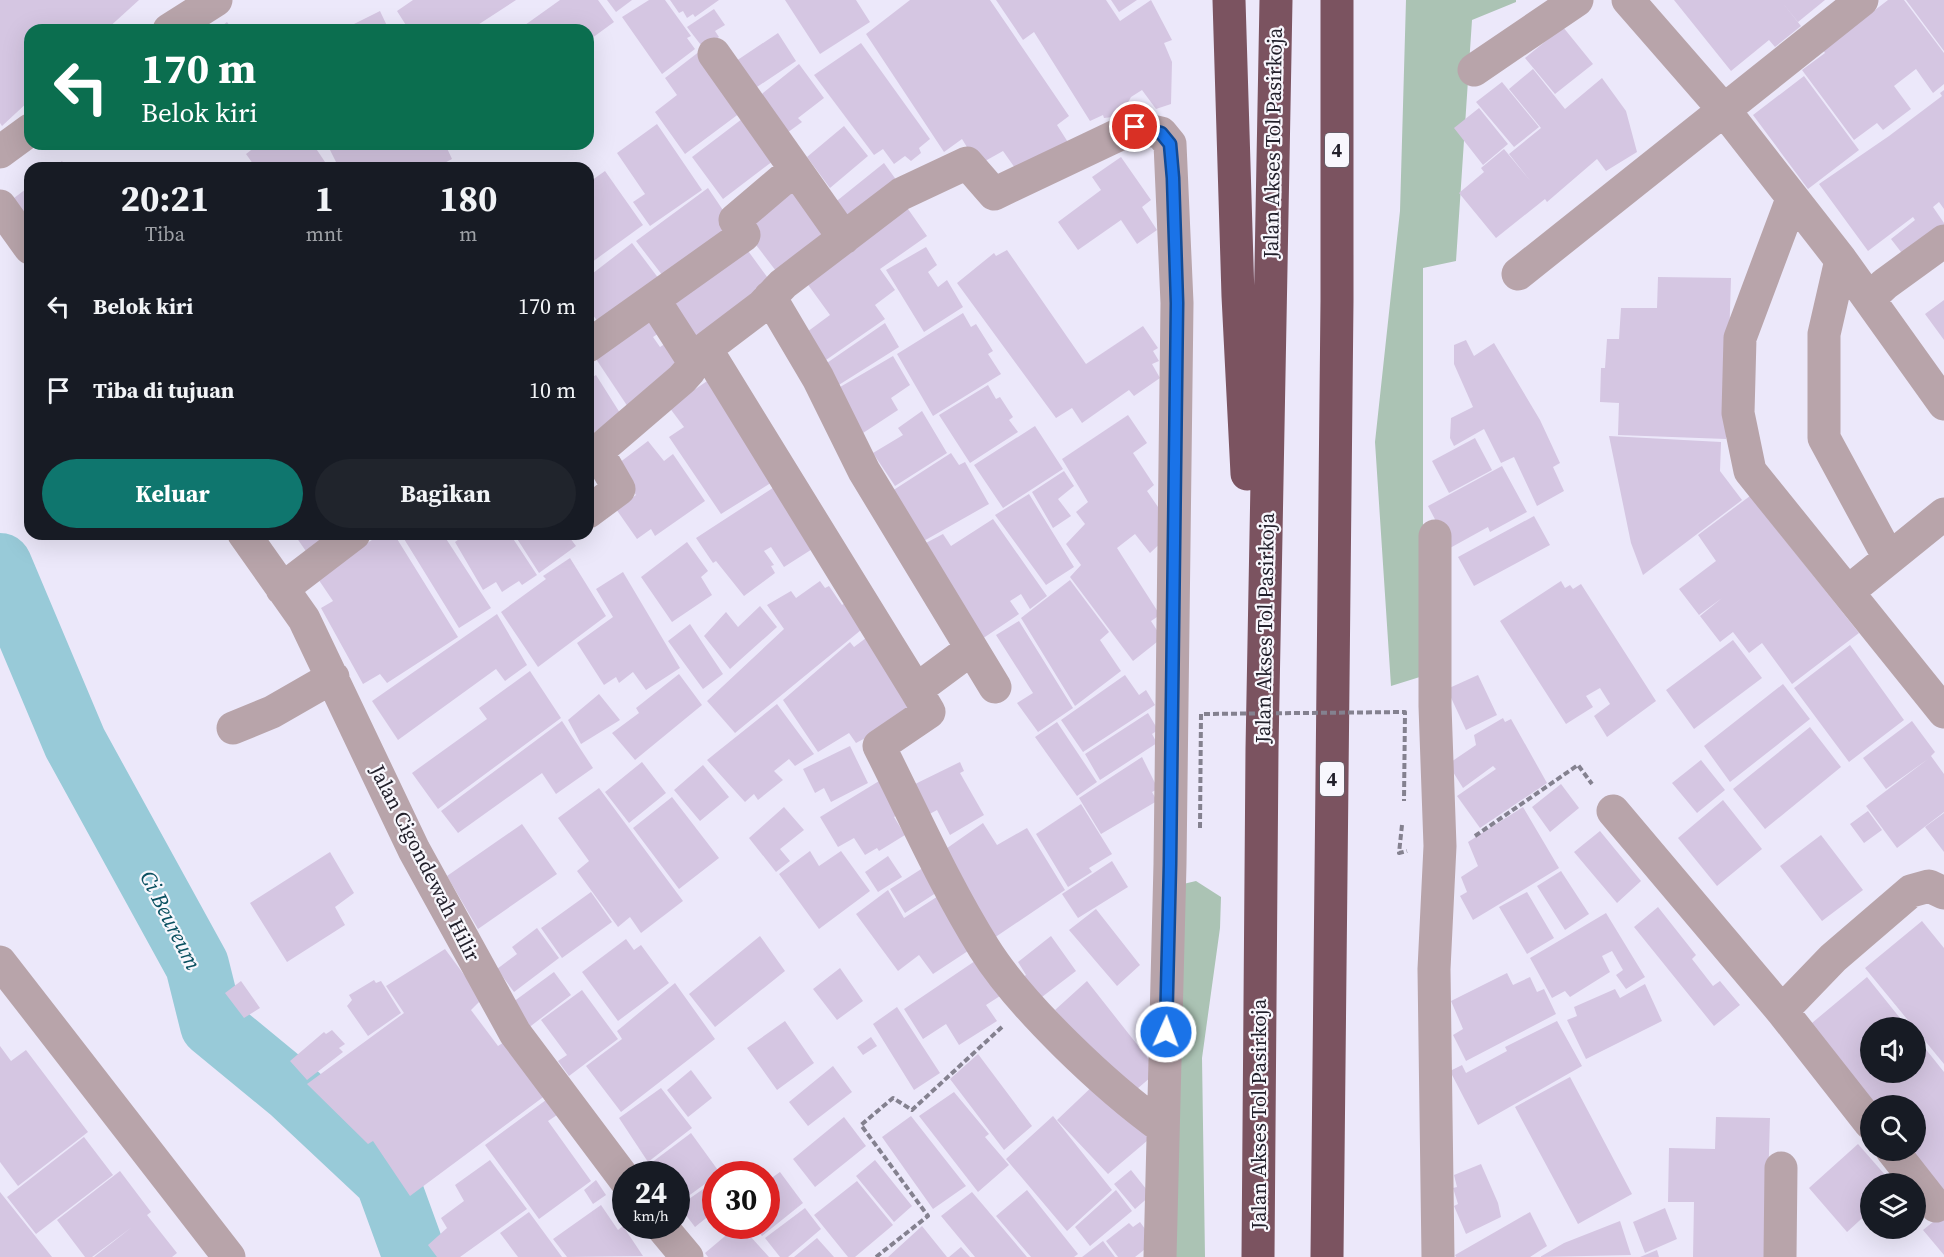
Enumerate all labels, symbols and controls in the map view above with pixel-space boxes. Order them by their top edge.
street label: Jalan Akses Tol Pasirkoja [1256,27,1289,260]
text: 170 m [141,39,256,97]
icon: left [42,48,120,126]
text: Belok kiri [141,94,257,131]
pin [1109,101,1160,152]
icon: arrive [1118,110,1151,143]
road number: 4 [1325,133,1349,167]
text: 20:21 [121,174,209,223]
text: 1 [314,174,334,223]
text: 180 [439,174,497,223]
text: Tiba [145,220,185,248]
text: mnt [306,220,342,248]
text: m [459,220,477,248]
icon: left [42,290,75,323]
text: Belok kiri [93,291,193,321]
text: 170 m [518,291,576,321]
icon: arrive [42,374,75,407]
text: Tiba di tujuan [93,375,234,405]
text: 10 m [529,375,576,405]
button: Keluar [42,459,303,528]
button: Bagikan [315,459,576,528]
street label: Jalan Akses Tol Pasirkoja [1248,512,1281,745]
street label: Jalan Cigondewah Hilir [363,759,488,966]
road number: 4 [1320,762,1344,796]
water label: Ci Beureum [133,865,209,975]
street label: Jalan Akses Tol Pasirkoja [1244,998,1273,1230]
position arrow [1134,1000,1198,1064]
map controls [1860,1017,1926,1239]
button: sound [1860,1017,1926,1083]
button: search [1860,1095,1926,1161]
speed limit sign: 30 [702,1161,780,1239]
text: 24 [635,1172,667,1213]
button: layers [1860,1173,1926,1239]
text: km/h [633,1205,669,1226]

